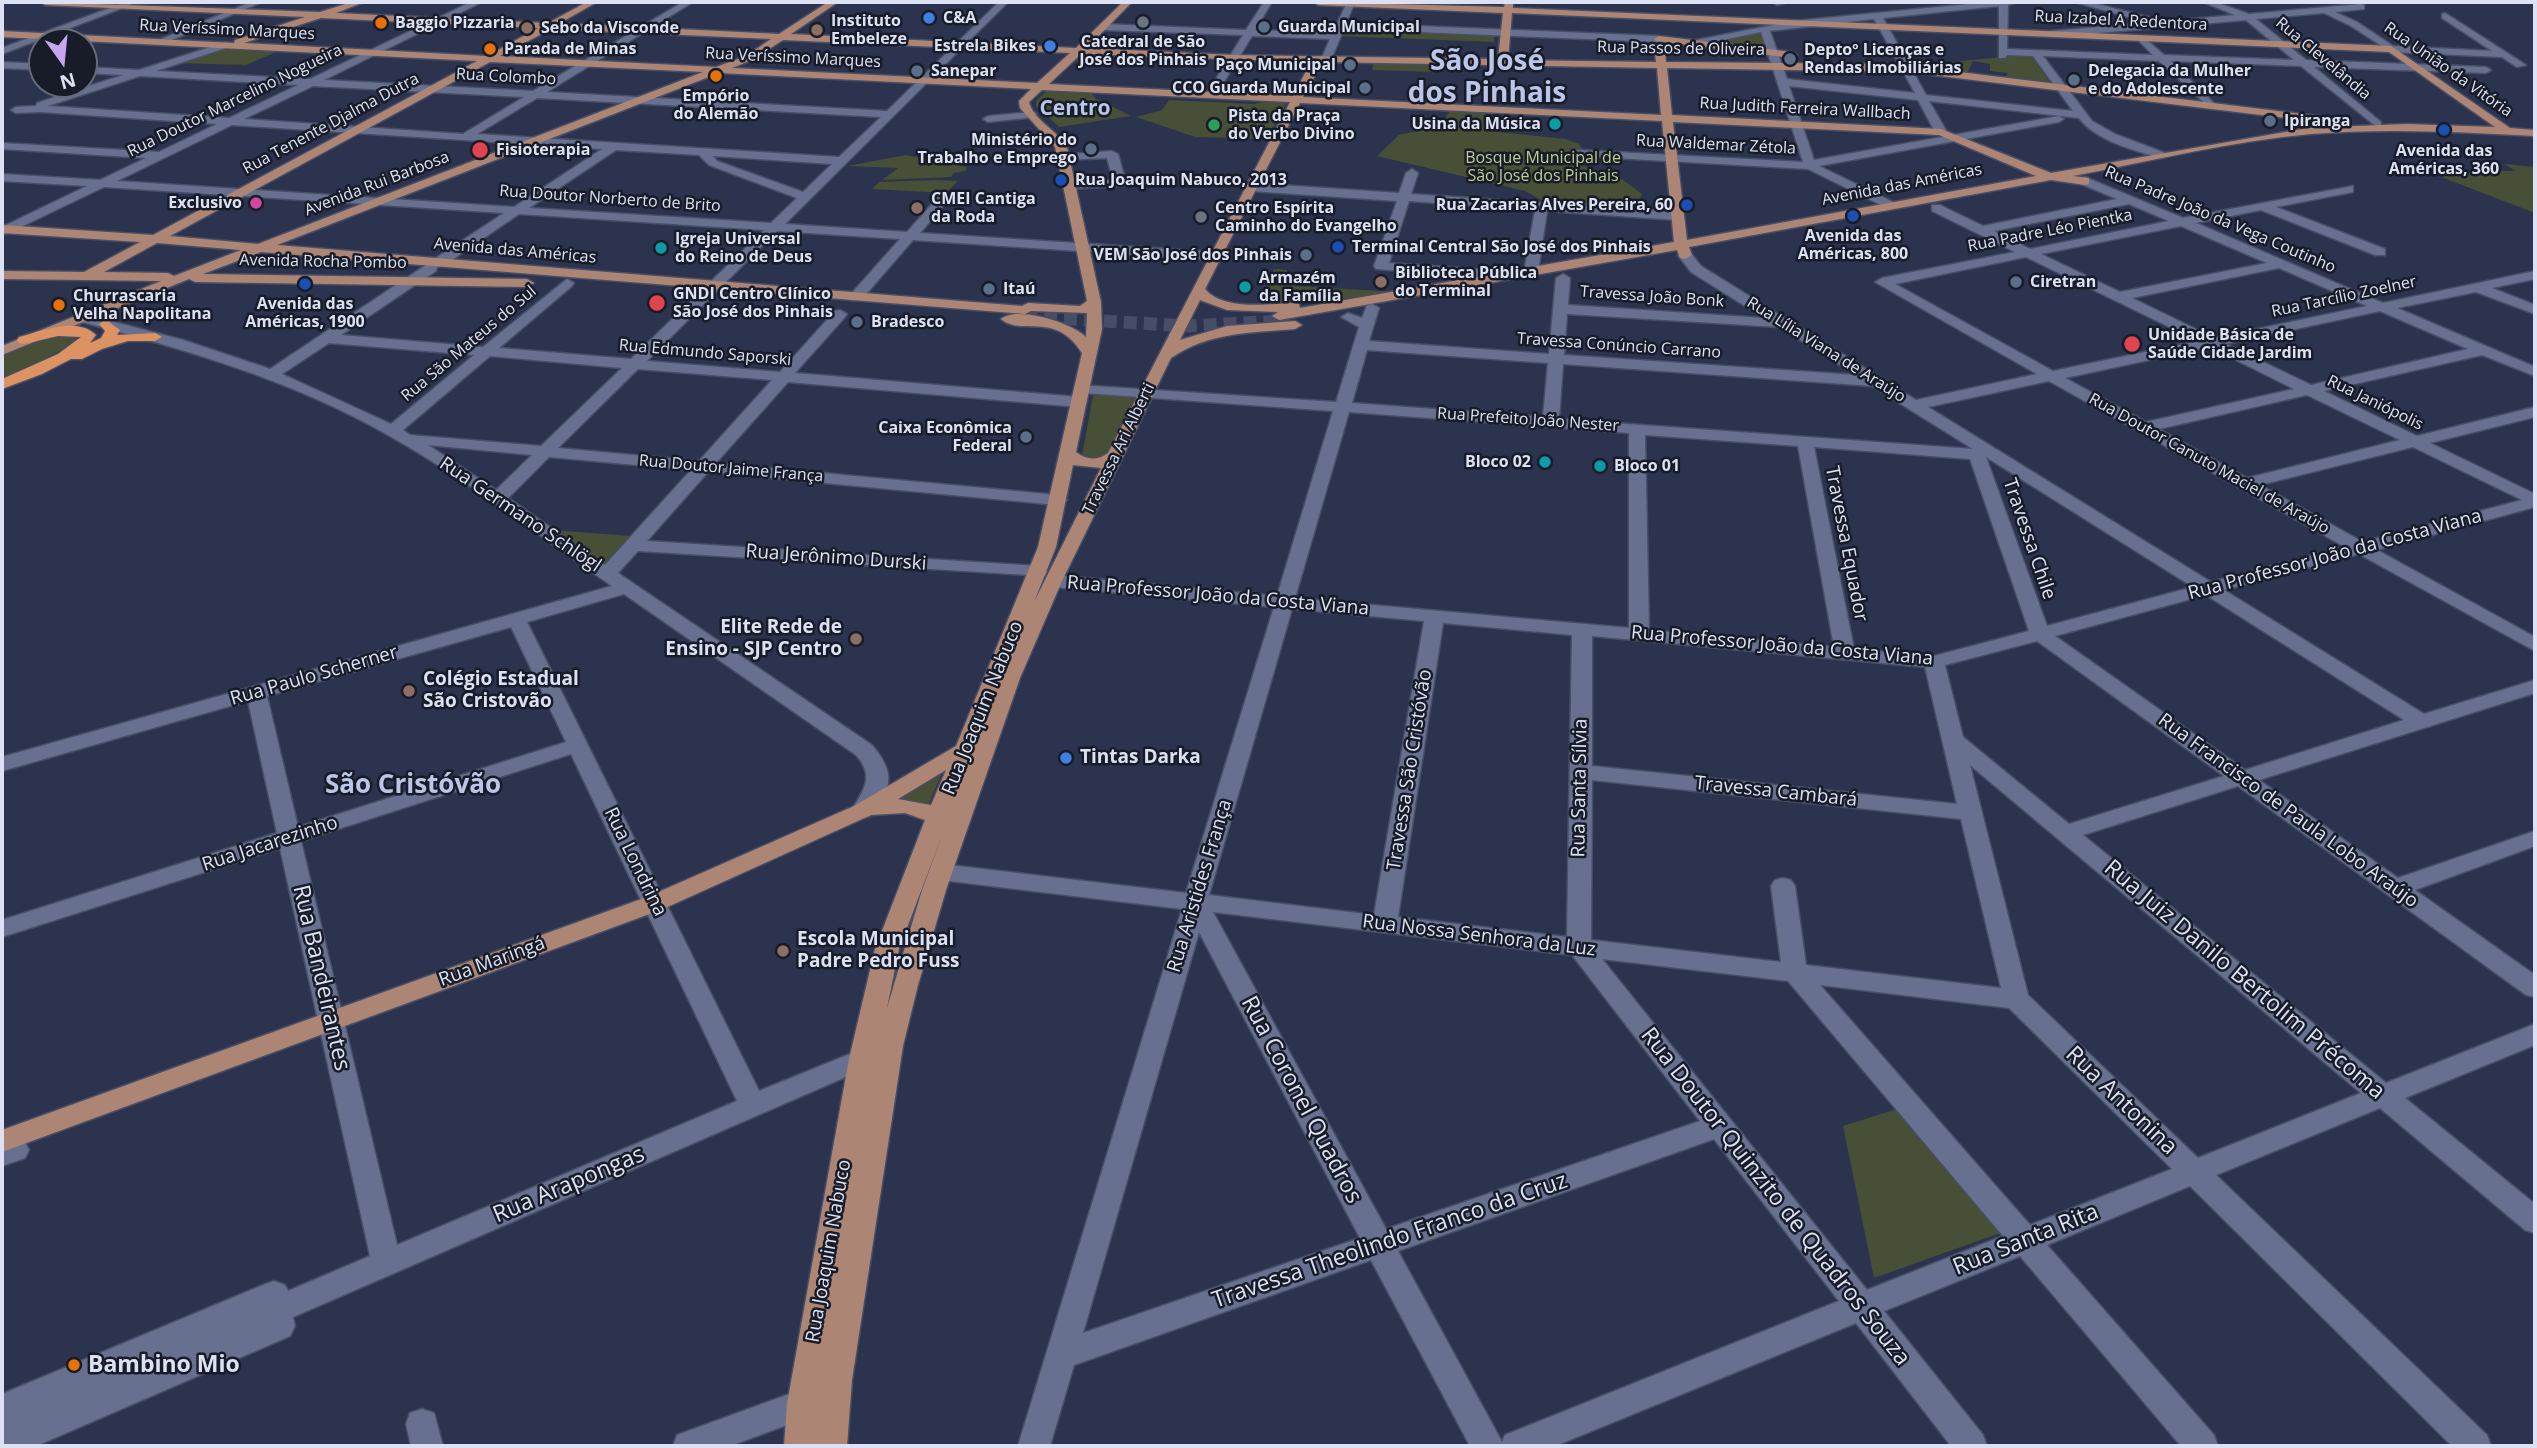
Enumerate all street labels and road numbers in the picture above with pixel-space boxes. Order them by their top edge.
street label: Rua Izabel A Redentora [2034,7,2208,35]
street label: Rua Clevelândia [2272,14,2374,104]
street label: Rua Veríssimo Marques [139,16,315,44]
street label: Rua União da Vitória [2380,19,2516,121]
street label: Rua Passos de Oliveira [1597,38,1765,60]
street label: Rua Doutor Marcelino Nogueira [124,41,346,161]
street label: Rua Veríssimo Marques [705,44,881,72]
street label: Rua Colombo [455,65,557,89]
street label: Rua Tenente Djalma Dutra [240,69,422,179]
street label: Rua Judith Ferreira Wallbach [1699,94,1911,124]
street label: Rua Waldemar Zétola [1636,131,1796,159]
street label: Avenida Rui Barbosa [302,148,452,220]
street label: Avenida das Américas [1820,160,1984,210]
street label: Rua Padre João da Vega Coutinho [2102,163,2338,277]
street label: Rua Doutor Norberto de Brito [499,182,721,216]
street label: Rua Padre Léo Pientka [1966,206,2134,256]
street label: Avenida das Américas [433,234,597,268]
street label: Avenida Rocha Pombo [239,251,407,273]
street label: Rua Tarcílio Zoelner [2270,272,2418,322]
street label: Rua São Mateus do Sul [398,282,540,406]
street label: Travessa João Bonk [1579,282,1725,312]
street label: Rua Lília Viana de Araújo [1743,293,1909,407]
street label: Travessa Conúncio Carrano [1516,329,1722,363]
street label: Rua Edmundo Saporski [618,336,792,370]
street label: Rua Janiópolis [2324,371,2426,435]
street label: Travessa Ari Alberti [1079,380,1159,518]
street label: Rua Doutor Canuto Maciel de Araújo [2085,390,2333,538]
street label: Rua Prefeito João Nester [1436,404,1620,436]
street label: Rua Doutor Jaime França [638,451,824,487]
street label: Rua Germano Schlögl [435,452,605,578]
street label: Travessa Equador [1820,464,1872,624]
street label: Travessa Chile [1998,476,2060,602]
street label: Rua Professor João da Costa Viana [2186,505,2484,605]
street label: Rua Jerônimo Durski [745,540,927,576]
street label: Rua Professor João da Costa Viana [1066,571,1370,621]
street label: Rua Joaquim Nabuco [938,618,1028,798]
street label: Rua Professor João da Costa Viana [1630,621,1934,671]
street label: Rua Paulo Scherner [228,641,400,711]
street label: Travessa São Cristóvão [1383,668,1437,872]
street label: Rua Francisco de Paula Lobo Araújo [2154,709,2422,913]
street label: Rua Santa Sílvia [1567,719,1593,857]
street label: Travessa Cambará [1694,772,1858,812]
street label: Rua Aristides França [1163,797,1237,975]
street label: Rua Londrina [599,804,671,920]
street label: Rua Jacarezinho [199,811,341,877]
street label: Rua Juiz Danilo Bertolim Précoma [2098,854,2390,1106]
street label: Rua Bandeirantes [286,882,356,1074]
street label: Rua Nossa Senhora da Luz [1361,910,1597,962]
street label: Rua Maringá [436,932,548,992]
street label: Rua Coronel Quadros [1235,992,1367,1208]
street label: Rua Doutor Quinzito de Quadros Souza [1634,1022,1916,1372]
street label: Rua Antonina [2059,1041,2183,1161]
street label: Rua Arapongas [489,1141,649,1229]
street label: Rua Joaquim Nabuco [802,1158,856,1344]
street label: Travessa Theolindo Franco da Cruz [1209,1167,1571,1315]
street label: Rua Santa Rita [1949,1198,2103,1282]

